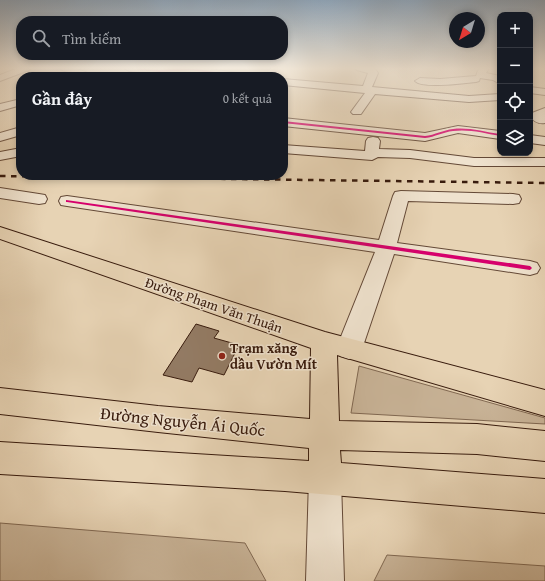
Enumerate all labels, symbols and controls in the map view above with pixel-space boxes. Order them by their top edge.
north arrow [449,12,485,48]
map controls [497,12,533,156]
button: + [497,12,533,48]
search box [16,16,288,60]
icon: search [30,27,52,49]
text: Tìm kiếm [62,28,121,49]
button: − [497,48,533,84]
button: locate [497,84,533,120]
text: Gần đây [32,86,92,111]
text: 0 kết quả [223,89,272,108]
button: layers [497,120,533,156]
street label: Đường Phạm Văn Thuận [143,272,285,338]
place label: Trạm xăng dầu Vườn Mít [230,338,318,374]
marker: Trạm xăng dầu Vườn Mít [217,351,227,361]
street label: Đường Nguyễn Ái Quốc [99,400,267,442]

